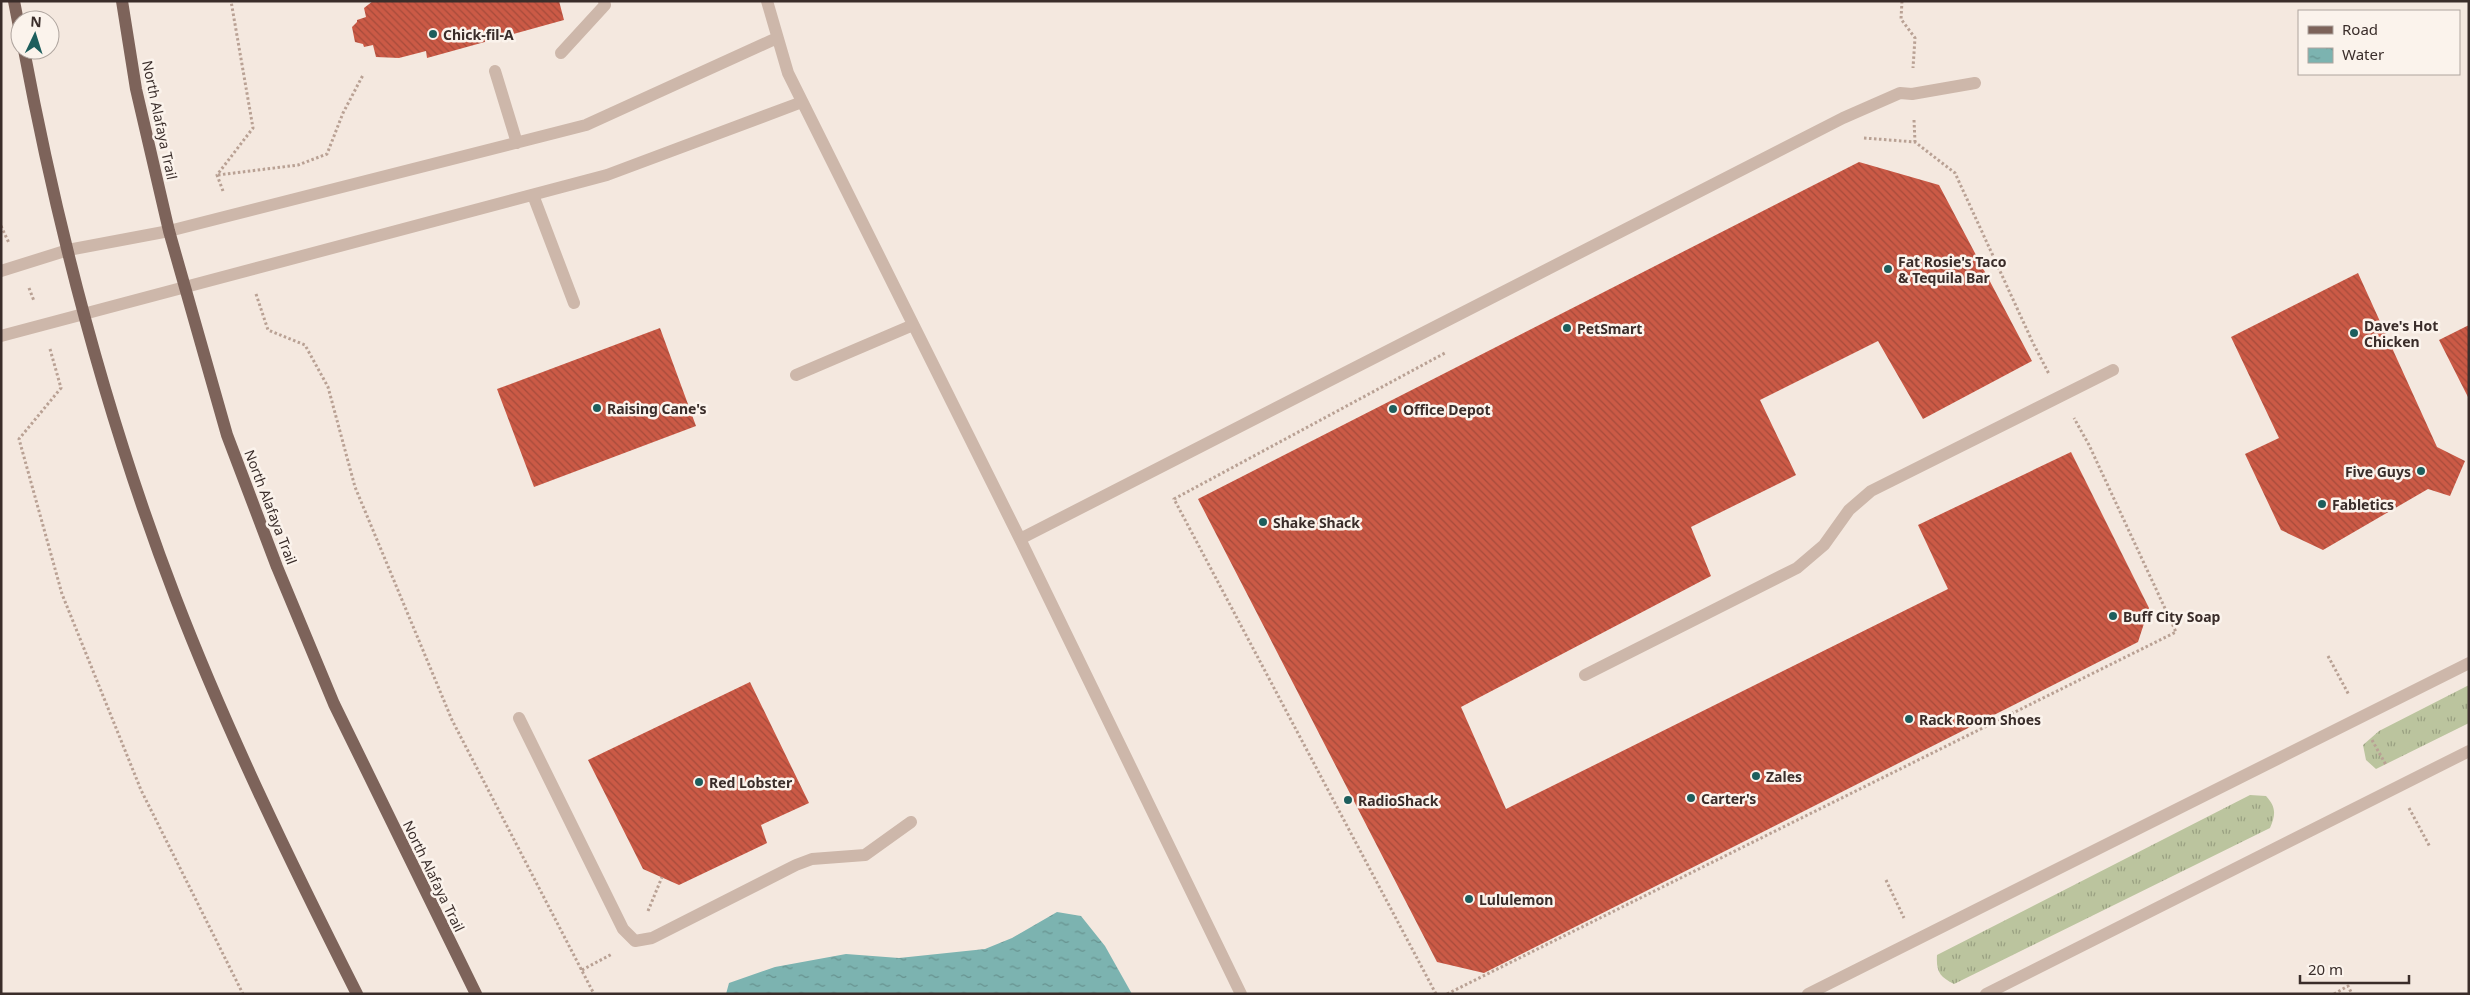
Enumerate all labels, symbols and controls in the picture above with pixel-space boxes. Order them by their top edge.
north arrow [10,10,60,60]
legend [2298,10,2460,75]
text: N [30,12,42,31]
text: Road [2342,19,2378,39]
place label: Chick-fil-A [443,25,514,44]
marker: Chick-fil-A [427,28,439,40]
text: Water [2342,44,2384,64]
street label: North Alafaya Trail [138,59,182,181]
place label: Fat Rosie's Taco & Tequila Bar [1898,252,2007,287]
marker: Fat Rosie's Taco & Tequila Bar [1882,263,1894,275]
place label: Dave's Hot Chicken [2364,316,2438,351]
place label: PetSmart [1577,319,1642,338]
marker: PetSmart [1561,322,1573,334]
marker: Dave's Hot Chicken [2348,327,2360,339]
place label: Raising Cane's [607,399,707,418]
place label: Office Depot [1403,400,1491,419]
marker: Raising Cane's [591,402,603,414]
marker: Office Depot [1387,403,1399,415]
street label: North Alafaya Trail [240,447,302,567]
place label: Five Guys [2345,462,2411,481]
marker: Five Guys [2415,465,2427,477]
place label: Fabletics [2332,495,2394,514]
marker: Fabletics [2316,498,2328,510]
place label: Shake Shack [1273,513,1360,532]
marker: Shake Shack [1257,516,1269,528]
place label: Buff City Soap [2123,607,2221,626]
marker: Buff City Soap [2107,610,2119,622]
place label: Rack Room Shoes [1919,710,2041,729]
marker: Rack Room Shoes [1903,713,1915,725]
place label: Zales [1766,767,1802,786]
marker: Zales [1750,770,1762,782]
place label: Red Lobster [709,773,793,792]
marker: Red Lobster [693,776,705,788]
place label: Carter's [1701,789,1756,808]
place label: RadioShack [1358,791,1439,810]
marker: Carter's [1685,792,1697,804]
marker: RadioShack [1342,794,1354,806]
street label: North Alafaya Trail [399,817,469,935]
place label: Lululemon [1479,890,1553,909]
marker: Lululemon [1463,893,1475,905]
scale bar [2300,952,2409,984]
text: 20 m [2308,959,2343,979]

